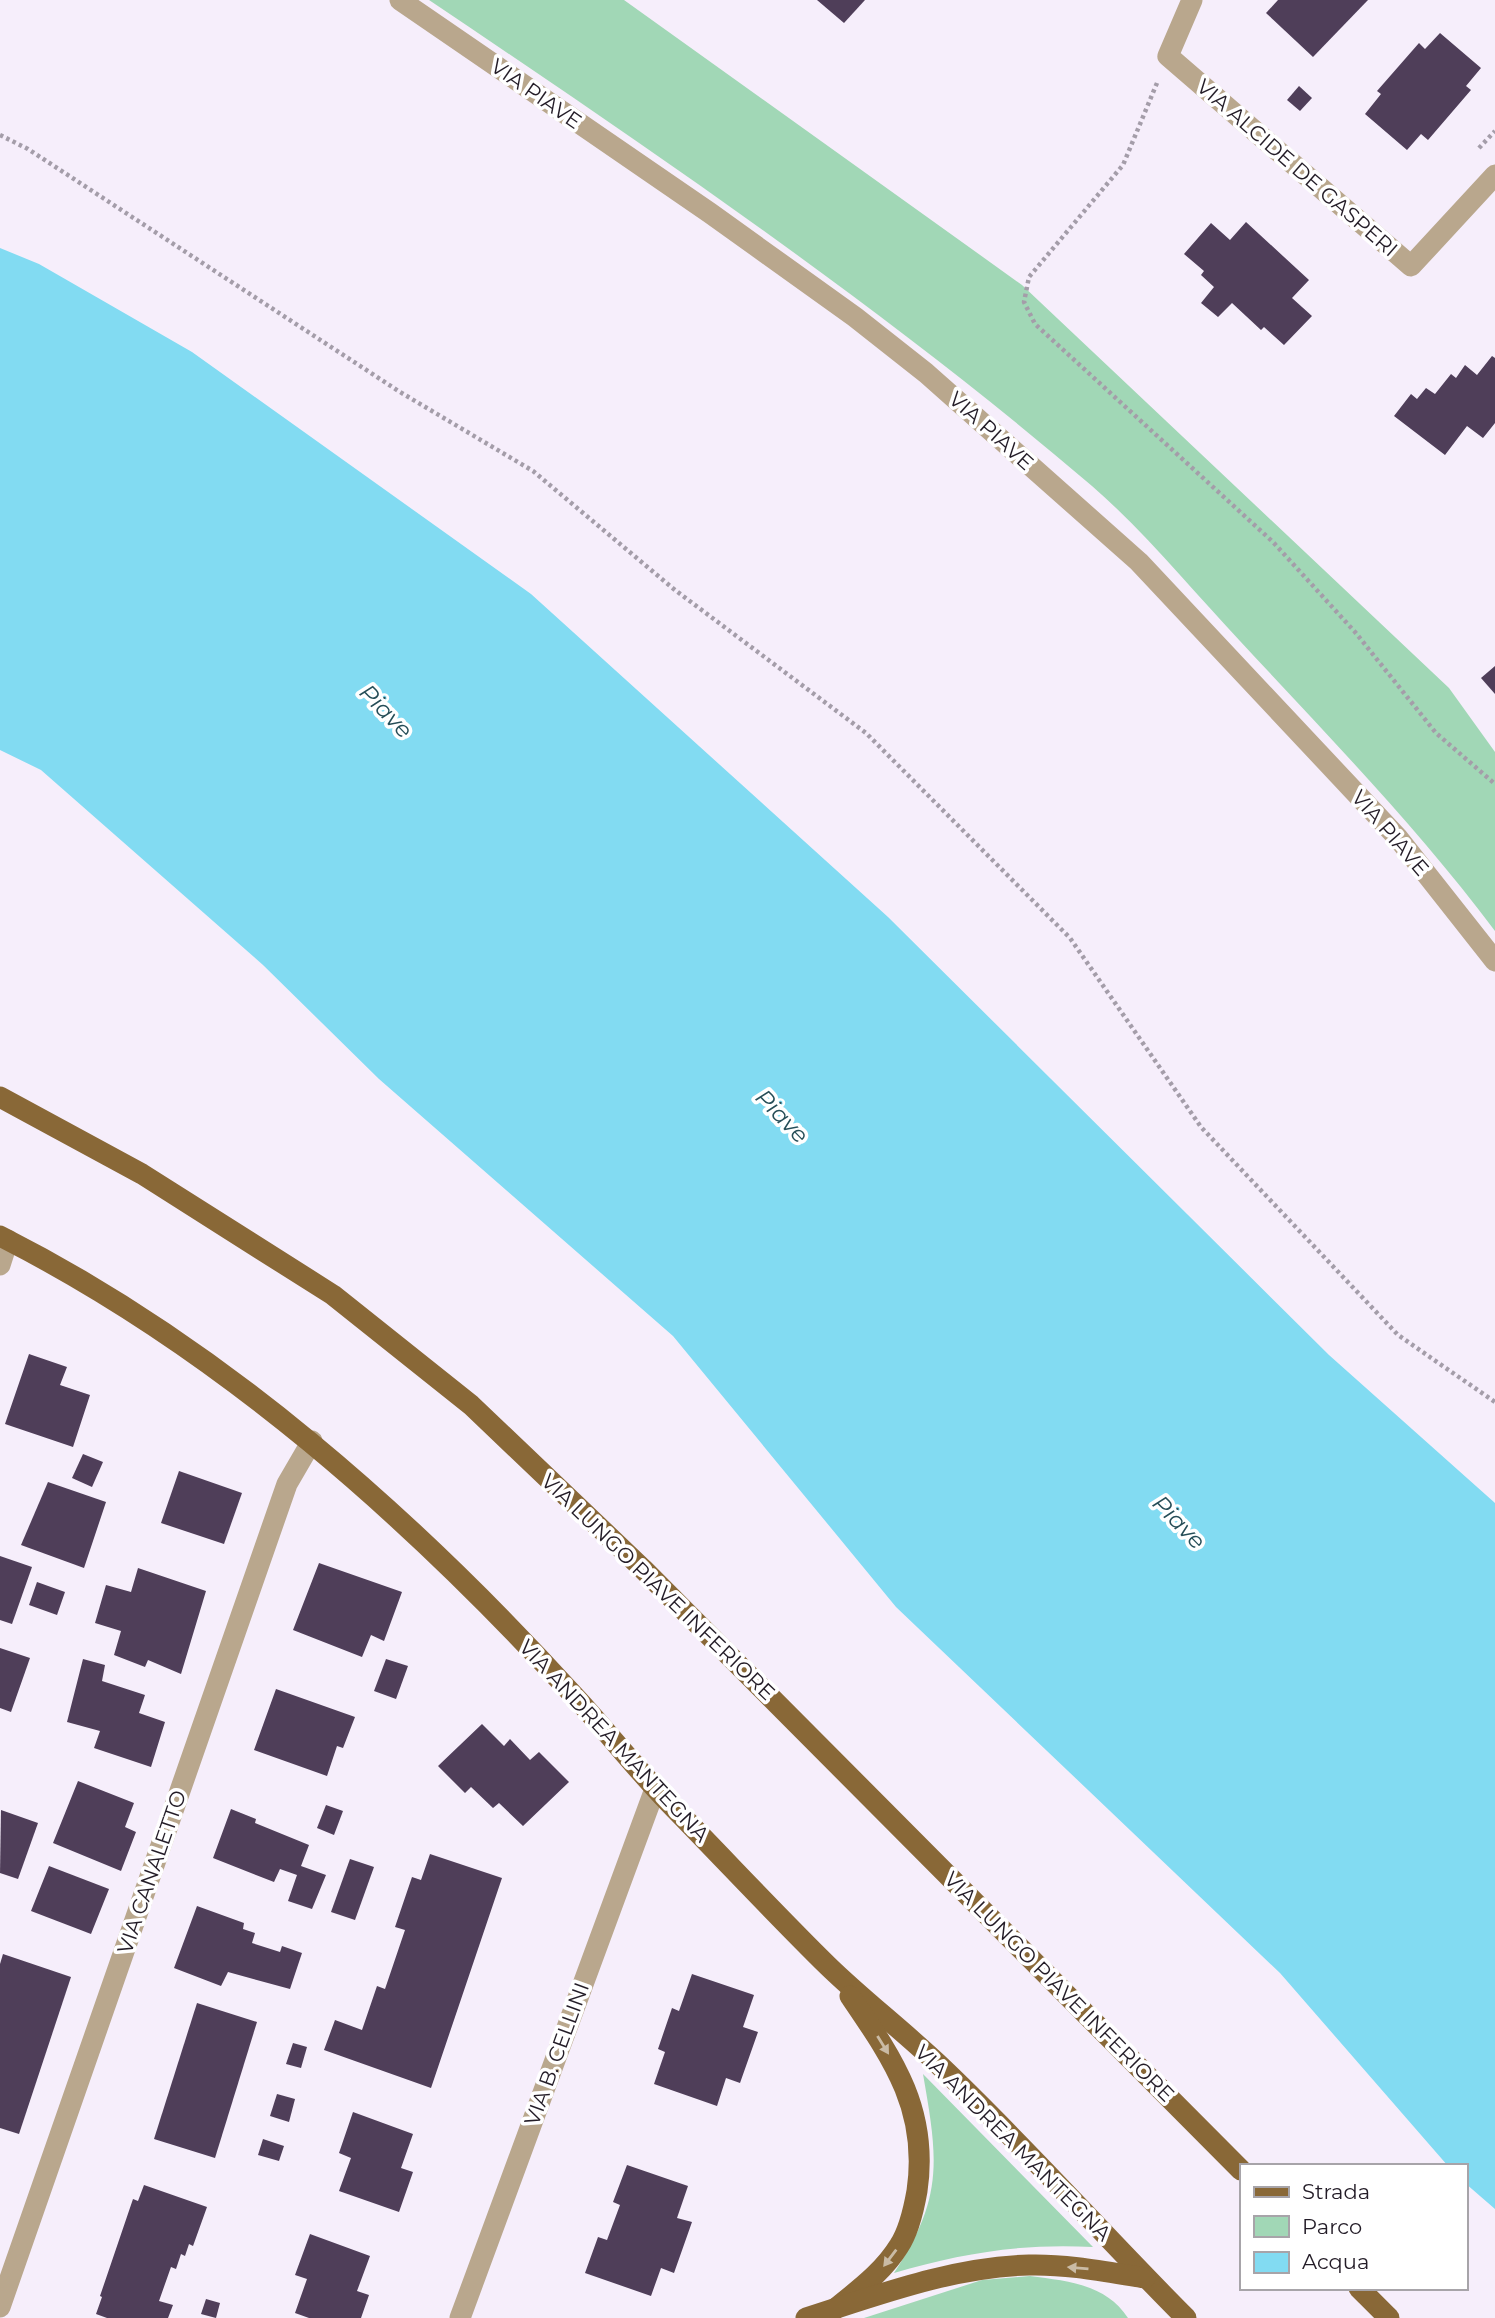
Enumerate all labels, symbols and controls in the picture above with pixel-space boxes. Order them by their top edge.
street label: VIA PIAVE [486,53,587,134]
street label: VIA ALCIDE DE GASPERI [1192,74,1403,262]
street label: VIA PIAVE [944,386,1039,475]
water label: Piave [354,678,418,744]
street label: VIA PIAVE [1346,785,1434,881]
water label: Piave [750,1083,814,1149]
street label: VIA LUNGO PIAVE INFERIORE [536,1468,780,1705]
water label: Piave [1147,1489,1211,1555]
street label: VIA ANDREA MANTEGNA [514,1634,715,1848]
street label: VIA CANALETTO [112,1787,191,1957]
street label: VIA LUNGO PIAVE INFERIORE [939,1866,1180,2107]
street label: VIA B. CELLINI [519,1979,594,2129]
one-way arrow [876,2035,889,2055]
street label: VIA ANDREA MANTEGNA [910,2039,1117,2247]
legend [1240,2164,1467,2290]
text: Strada [1302,2179,1370,2204]
text: Parco [1302,2214,1362,2239]
one-way arrow [884,2249,898,2267]
text: Acqua [1302,2249,1369,2274]
one-way arrow [1066,2262,1088,2273]

